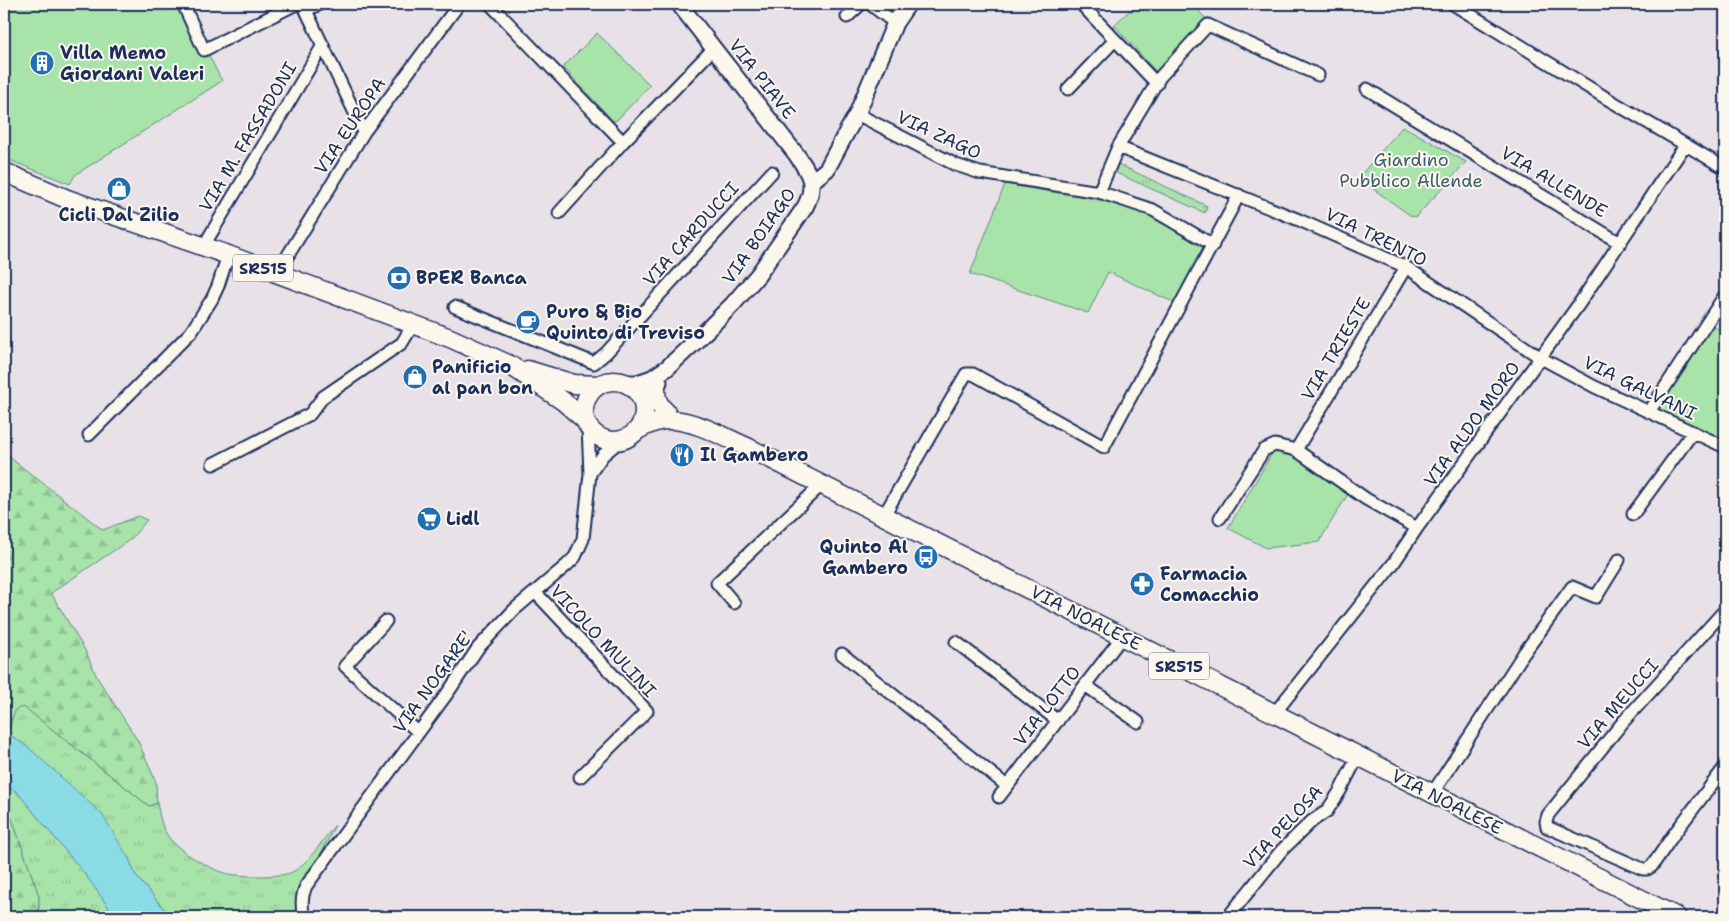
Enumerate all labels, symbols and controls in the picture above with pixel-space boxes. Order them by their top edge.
street label: VIA PIAVE [723,34,801,124]
place label: Villa Memo Giordani Valeri [60,41,204,86]
building icon: Villa Memo Giordani Valeri [29,50,55,76]
street label: VIA M. FASSADONI [194,57,302,216]
street label: VIA EUROPA [309,73,391,179]
street label: VIA ZAGO [893,105,985,165]
street label: VIA ALLENDE [1496,141,1612,223]
park label: Giardino Pubblico Allende [1339,148,1483,193]
shop icon: Cicli Dal Zilio [106,176,132,202]
street label: VIA CARDUCCI [638,177,744,291]
street label: VIA BOIAGO [717,183,801,289]
street label: VIA TRENTO [1321,202,1431,272]
place label: Cicli Dal Zilio [59,203,179,227]
road number: SR515 [233,254,293,282]
bank icon: BPER Banca [386,265,412,291]
place label: BPER Banca [416,266,528,290]
street label: VIA TRIESTE [1296,293,1376,405]
place label: Puro & Bio Quinto di Treviso [546,300,705,345]
cafe icon: Puro & Bio Quinto di Treviso [515,309,541,335]
street label: VIA GALVANI [1579,350,1701,426]
place label: Panificio al pan bon [432,355,533,400]
street label: VIA ALDO MORO [1418,357,1526,491]
shop icon: Panificio al pan bon [402,364,428,390]
restaurant icon: Il Gambero [669,442,695,468]
place label: Il Gambero [700,443,808,467]
supermarket icon: Lidl [416,506,442,532]
place label: Lidl [446,507,479,531]
place label: Quinto Al Gambero [820,535,908,580]
bus stop icon: Quinto Al Gambero [913,544,939,570]
place label: Farmacia Comacchio [1160,562,1259,607]
pharmacy icon: Farmacia Comacchio [1129,571,1155,597]
street label: VICOLO MULINI [545,580,662,703]
street label: VIA NOALESE [1026,580,1146,656]
street label: VIA NOGARE' [388,626,478,738]
road number: SR515 [1149,652,1209,679]
street label: VIA MEUCCI [1572,654,1664,754]
street label: VIA LOTTO [1008,661,1086,751]
street label: VIA NOALESE [1387,764,1507,840]
street label: VIA PELOSA [1238,780,1328,874]

